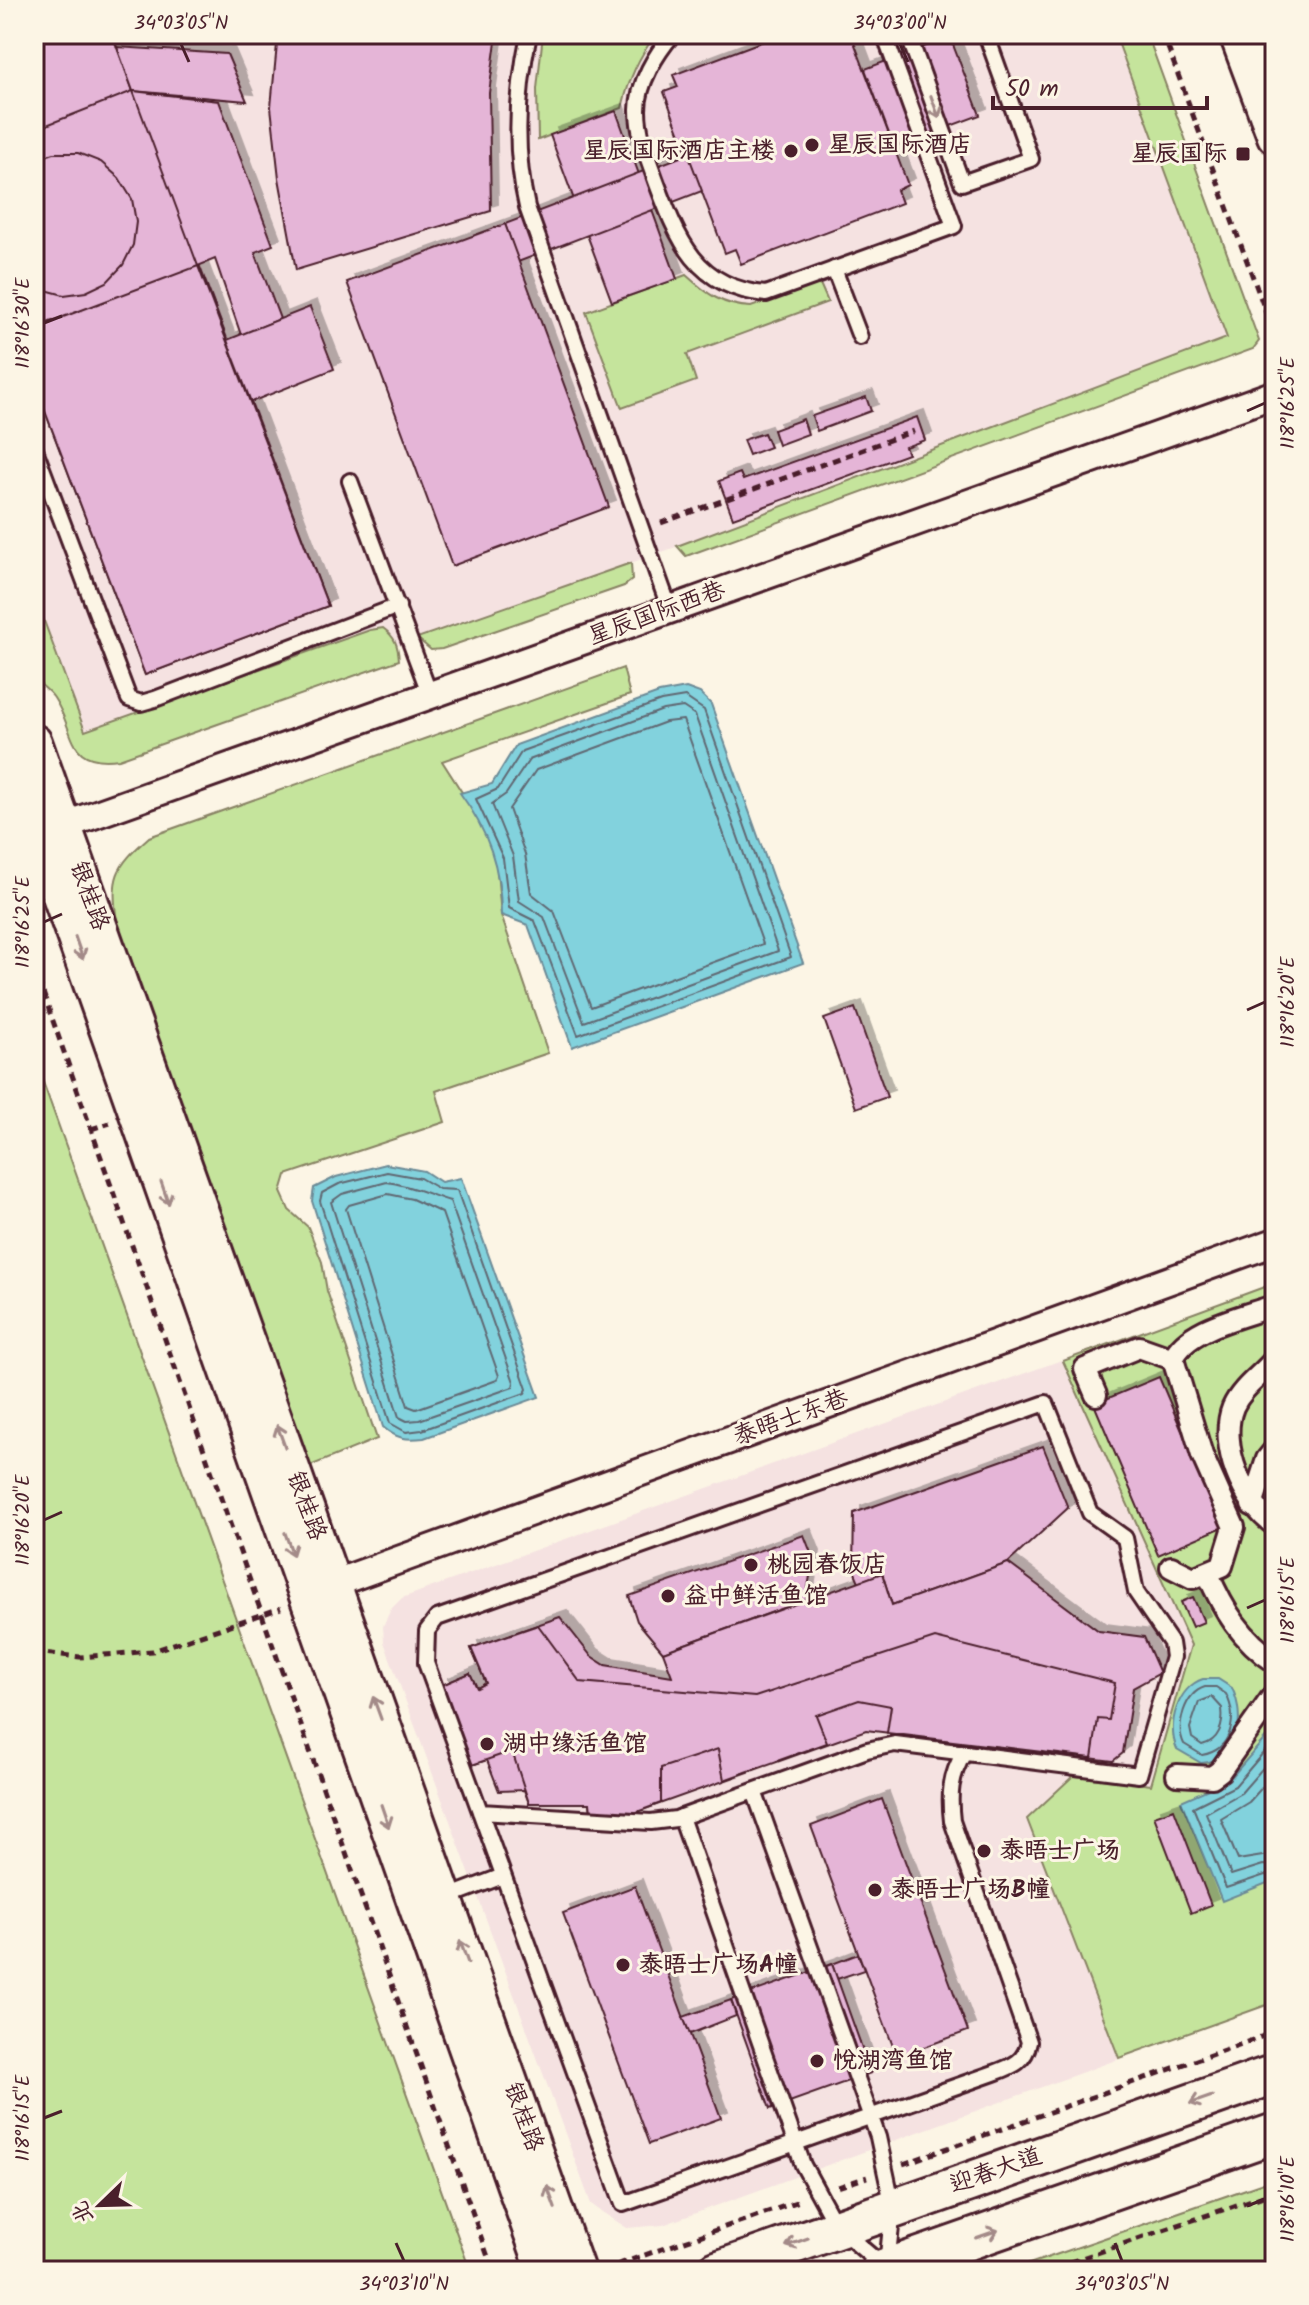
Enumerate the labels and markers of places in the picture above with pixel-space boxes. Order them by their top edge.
place label: 星辰国际酒店 [828,126,972,165]
place label: 星辰国际酒店主楼 [583,132,775,171]
place label: 星辰国际 [1131,135,1227,174]
marker: 星辰国际酒店 [803,136,821,154]
marker: 星辰国际酒店主楼 [782,142,800,160]
marker: 星辰国际 [1234,145,1252,163]
place label: 桃园春饭店 [767,1546,887,1585]
marker: 桃园春饭店 [742,1556,760,1574]
place label: 益中鲜活鱼馆 [684,1577,828,1616]
marker: 益中鲜活鱼馆 [659,1587,677,1605]
place label: 湖中缘活鱼馆 [503,1725,647,1764]
marker: 湖中缘活鱼馆 [478,1735,496,1753]
place label: 泰晤士广场 [1000,1832,1120,1871]
marker: 泰晤士广场 [975,1842,993,1860]
place label: 泰晤士广场B幢 [891,1871,1050,1910]
marker: 泰晤士广场B幢 [866,1881,884,1899]
place label: 泰晤士广场A幢 [639,1946,798,1985]
marker: 泰晤士广场A幢 [614,1956,632,1974]
place label: 悦湖湾鱼馆 [833,2042,953,2081]
marker: 悦湖湾鱼馆 [808,2052,826,2070]

